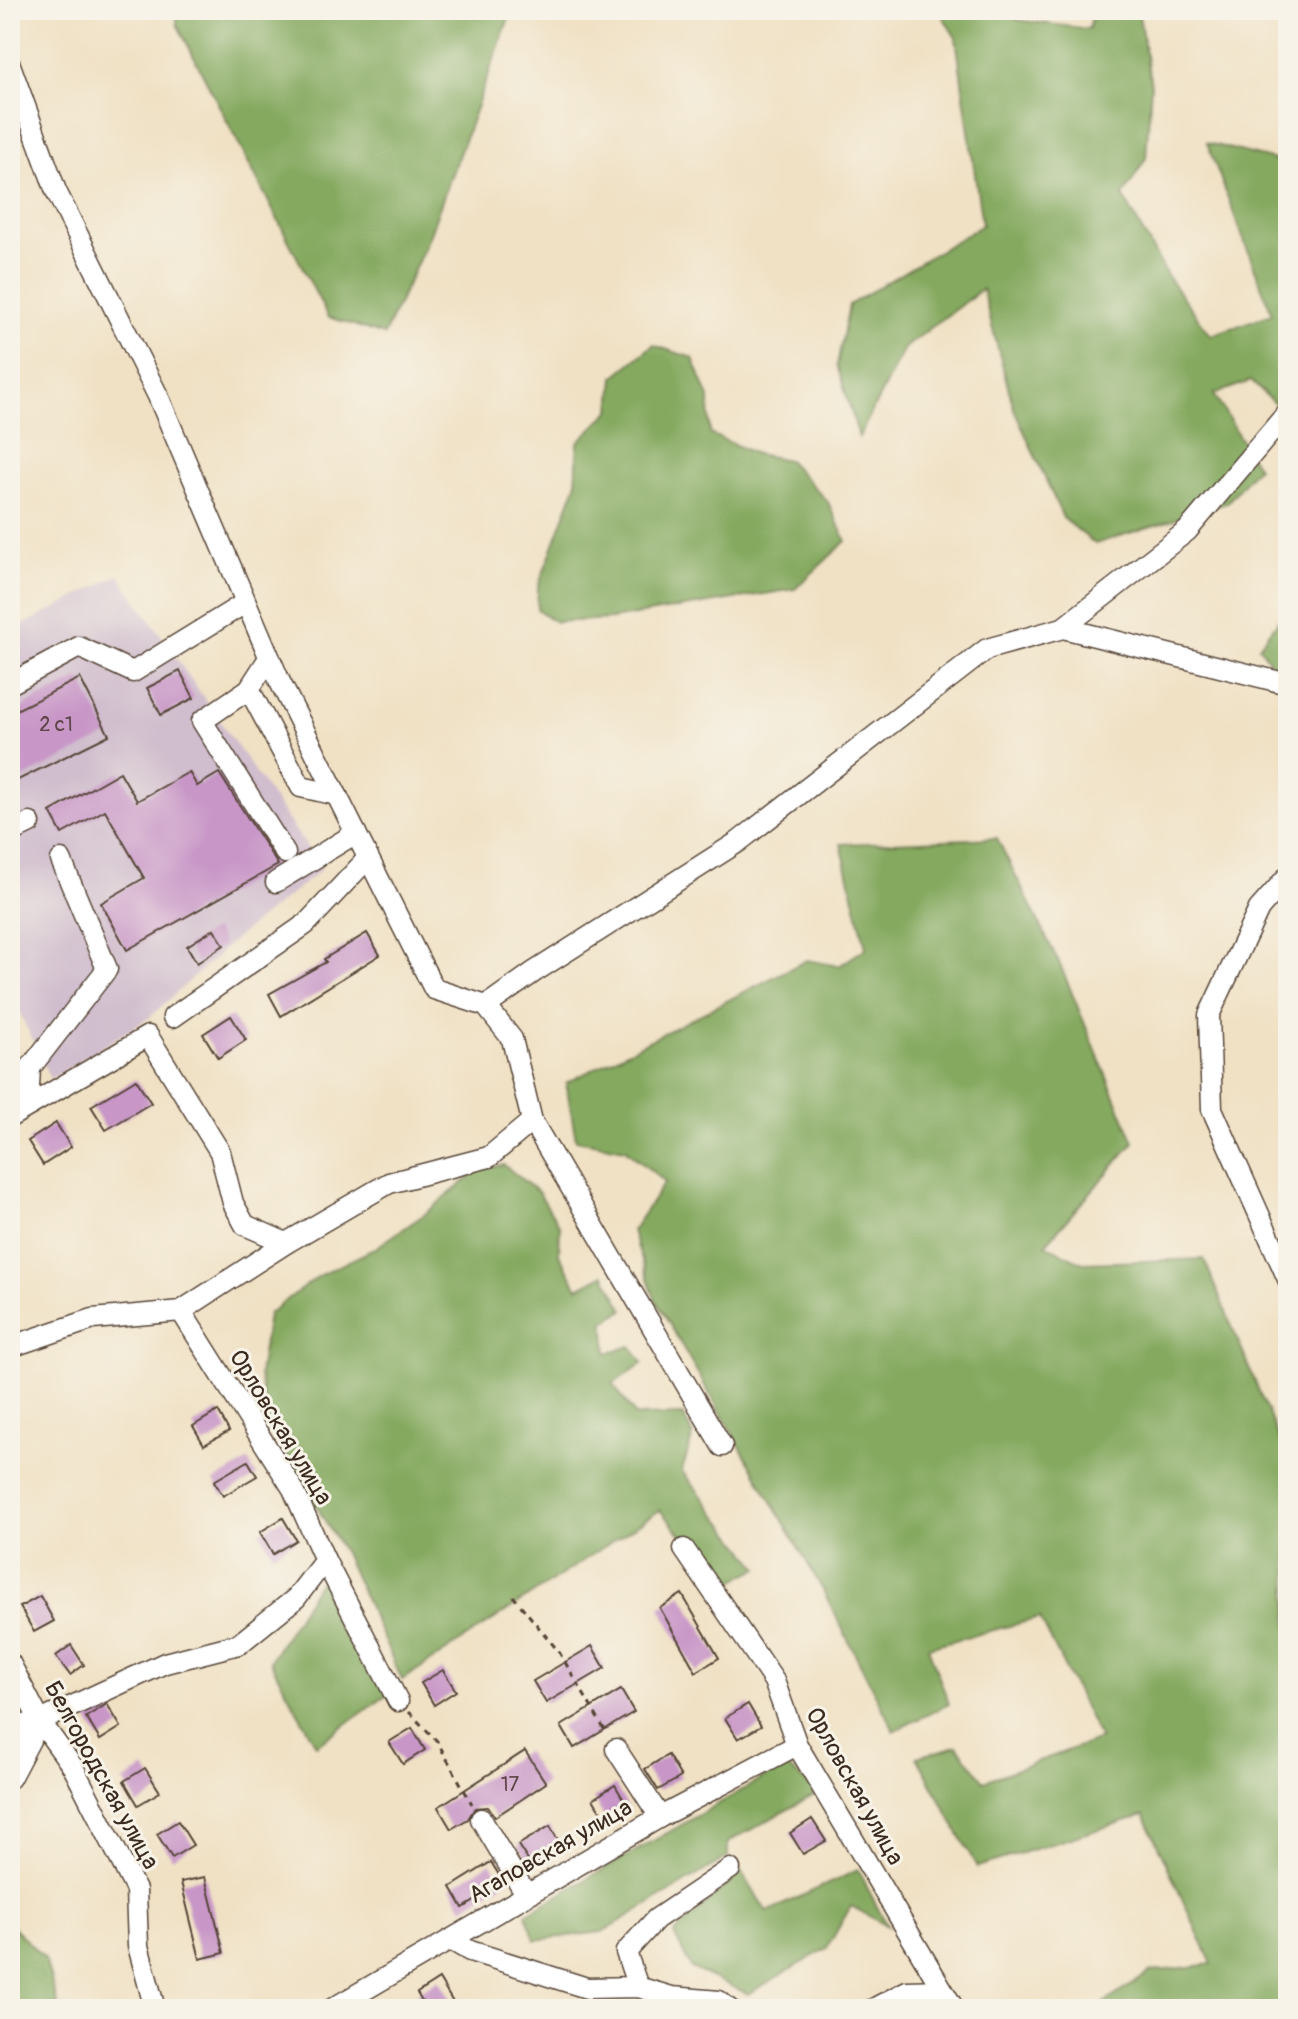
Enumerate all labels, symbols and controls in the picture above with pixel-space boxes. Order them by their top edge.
house number: 2 с1 [39,712,73,737]
street label: Орловская улица [223,1344,338,1510]
street label: Белгородская улица [38,1676,165,1874]
street label: Орловская улица [799,1702,910,1870]
house number: 17 [501,1772,520,1797]
street label: Агаповская улица [463,1793,637,1910]

